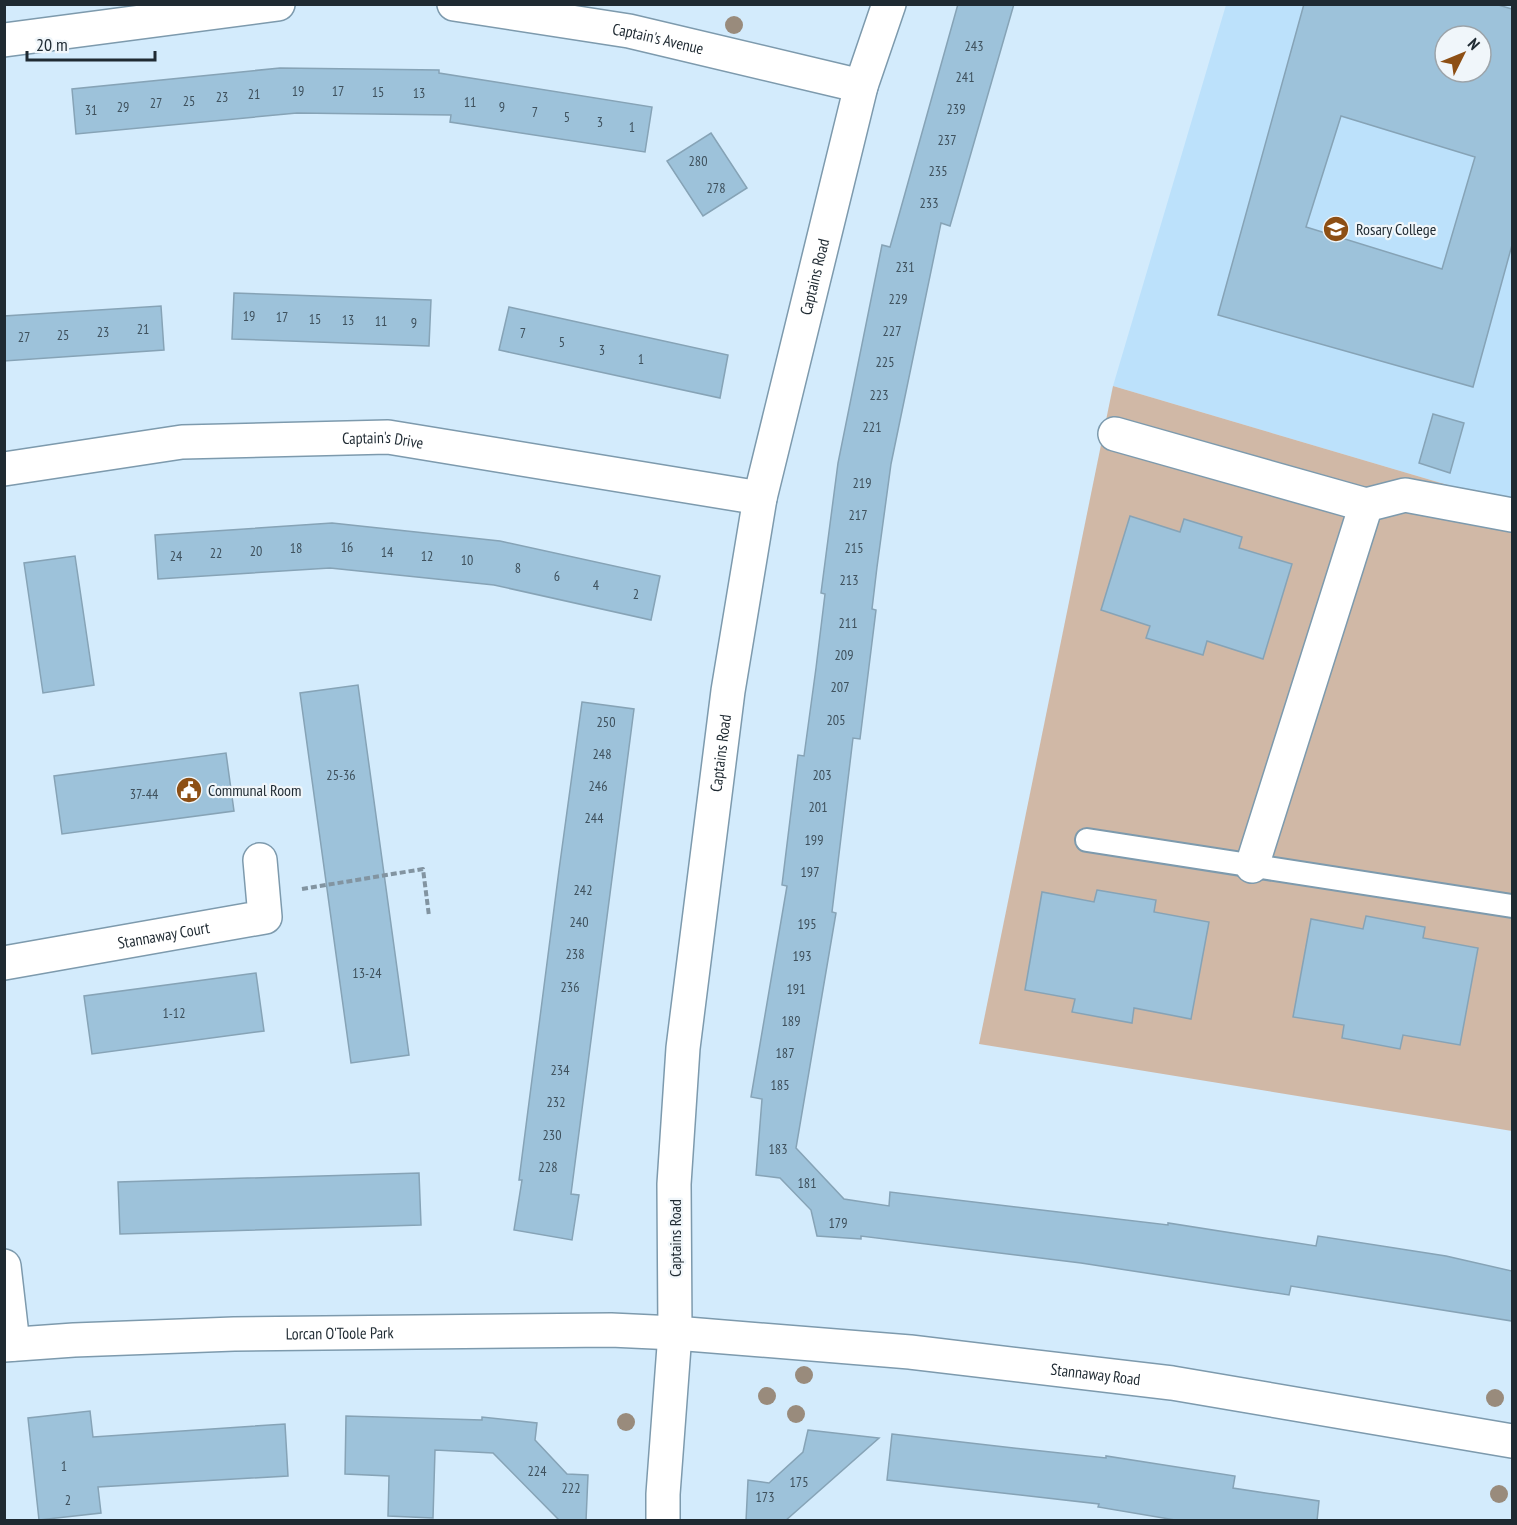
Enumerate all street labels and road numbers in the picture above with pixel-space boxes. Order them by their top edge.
street label: Captain's Avenue [611,19,706,58]
street label: Captains Road [795,236,833,317]
street label: Captain's Drive [342,427,425,453]
street label: Captains Road [705,713,735,793]
street label: Stannaway Court [116,917,212,953]
street label: Captains Road [665,1199,685,1277]
street label: Lorcan O'Toole Park [286,1322,395,1343]
street label: Stannaway Road [1050,1359,1142,1389]

